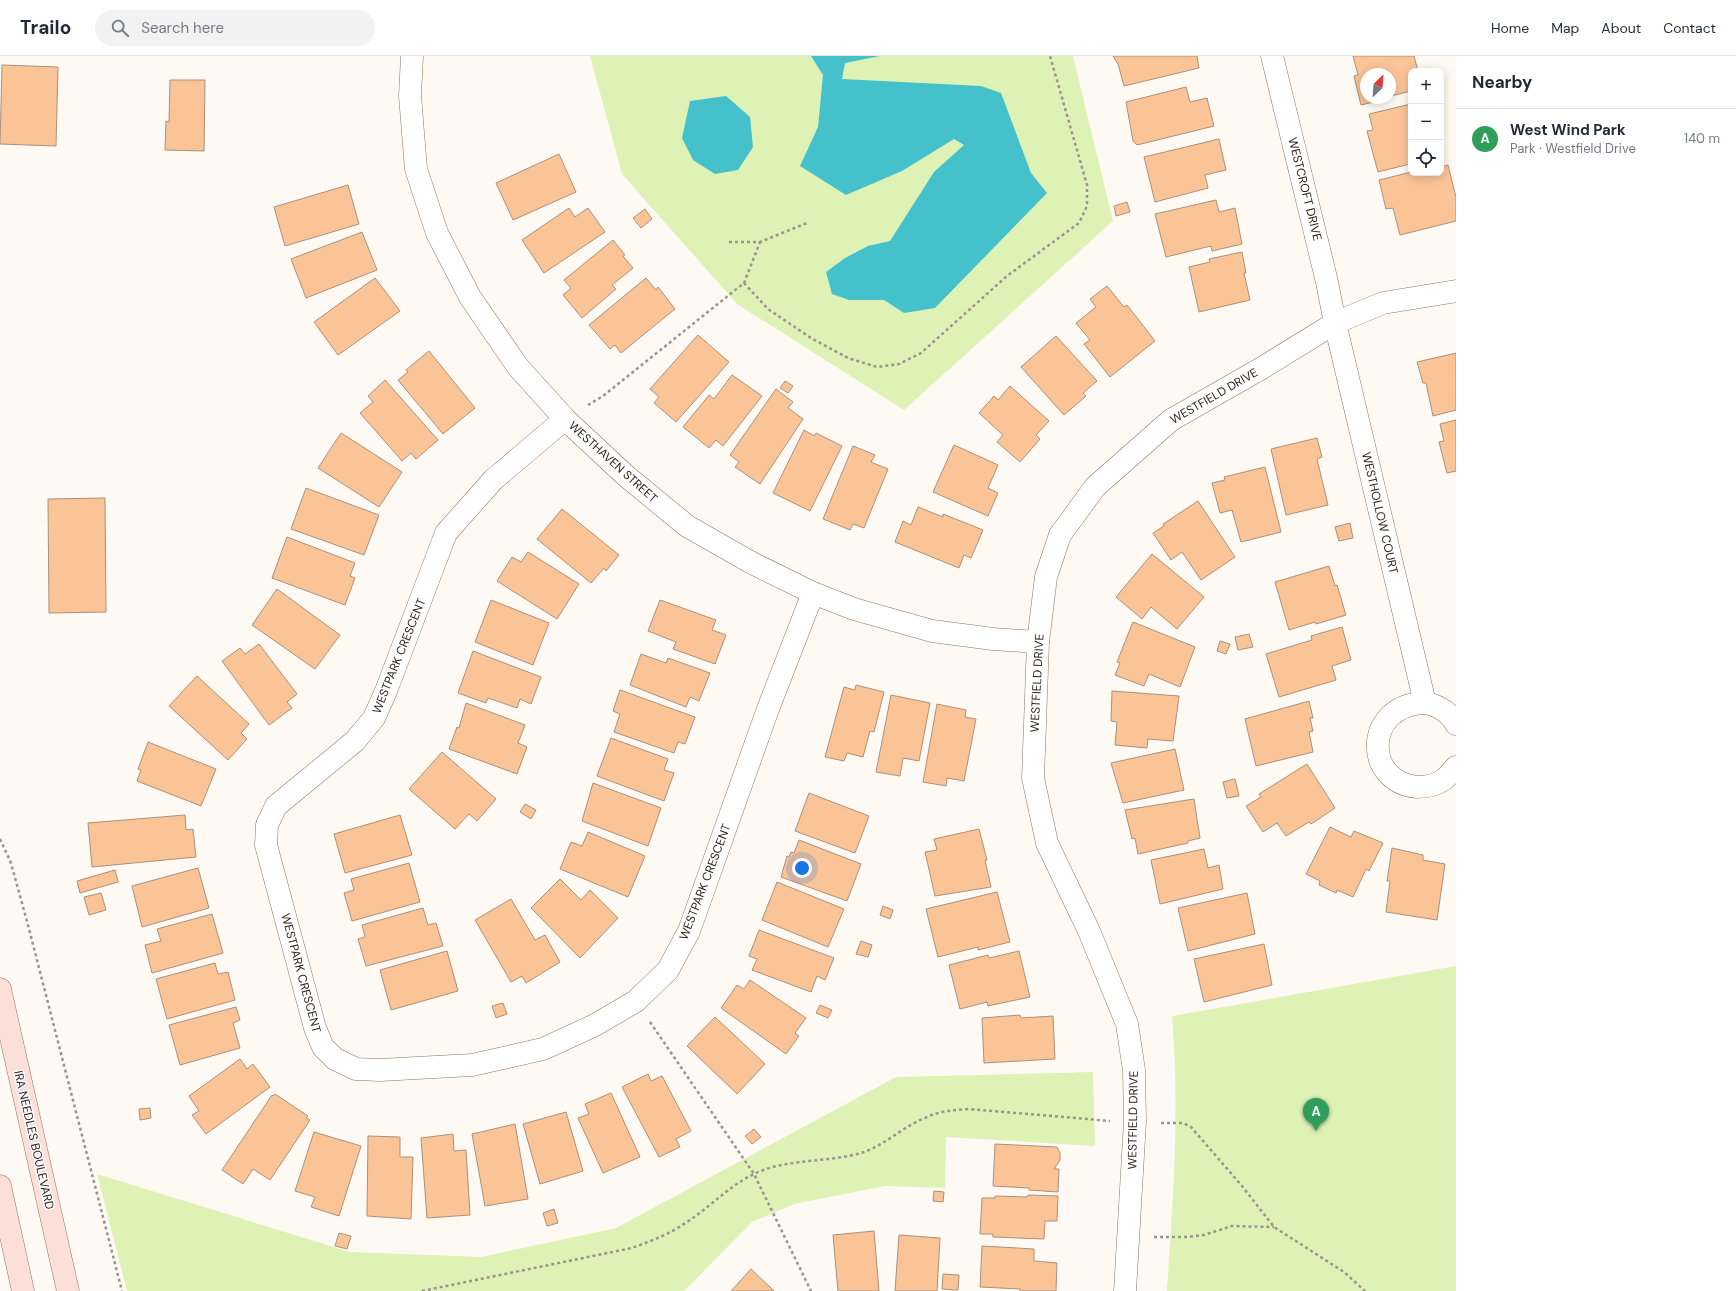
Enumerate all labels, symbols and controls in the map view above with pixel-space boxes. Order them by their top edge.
search box [95,10,375,46]
text: Trailo [20,15,71,40]
icon: search [109,17,131,39]
text: Search here [141,18,224,38]
text: Home [1491,19,1529,37]
text: Map [1551,19,1579,37]
text: About [1601,19,1641,37]
text: Contact [1663,19,1716,37]
north arrow [1360,68,1396,104]
map controls [1408,68,1444,176]
button: + [1408,68,1444,104]
text: Nearby [1472,71,1532,93]
button: − [1408,104,1444,140]
text: West Wind Park [1510,120,1626,140]
text: A [1480,130,1490,147]
text: 140 m [1684,130,1720,147]
street label: WESTCROFT DRIVE [1284,136,1326,242]
button: locate [1408,140,1444,176]
text: Park · Westfield Drive [1510,140,1636,157]
street label: WESTFIELD DRIVE [1167,364,1261,428]
street label: WESTHAVEN STREET [565,418,661,506]
street label: WESTHOLLOW COURT [1358,450,1402,576]
street label: WESTPARK CRESCENT [369,596,430,716]
street label: WESTFIELD DRIVE [1026,633,1048,733]
street label: WESTPARK CRESCENT [675,821,735,942]
your location [792,858,812,878]
street label: WESTPARK CRESCENT [277,912,325,1035]
street label: IRA NEEDLES BOULEVARD [10,1069,58,1211]
street label: WESTFIELD DRIVE [1124,1070,1142,1169]
pin: A [1303,1098,1329,1131]

